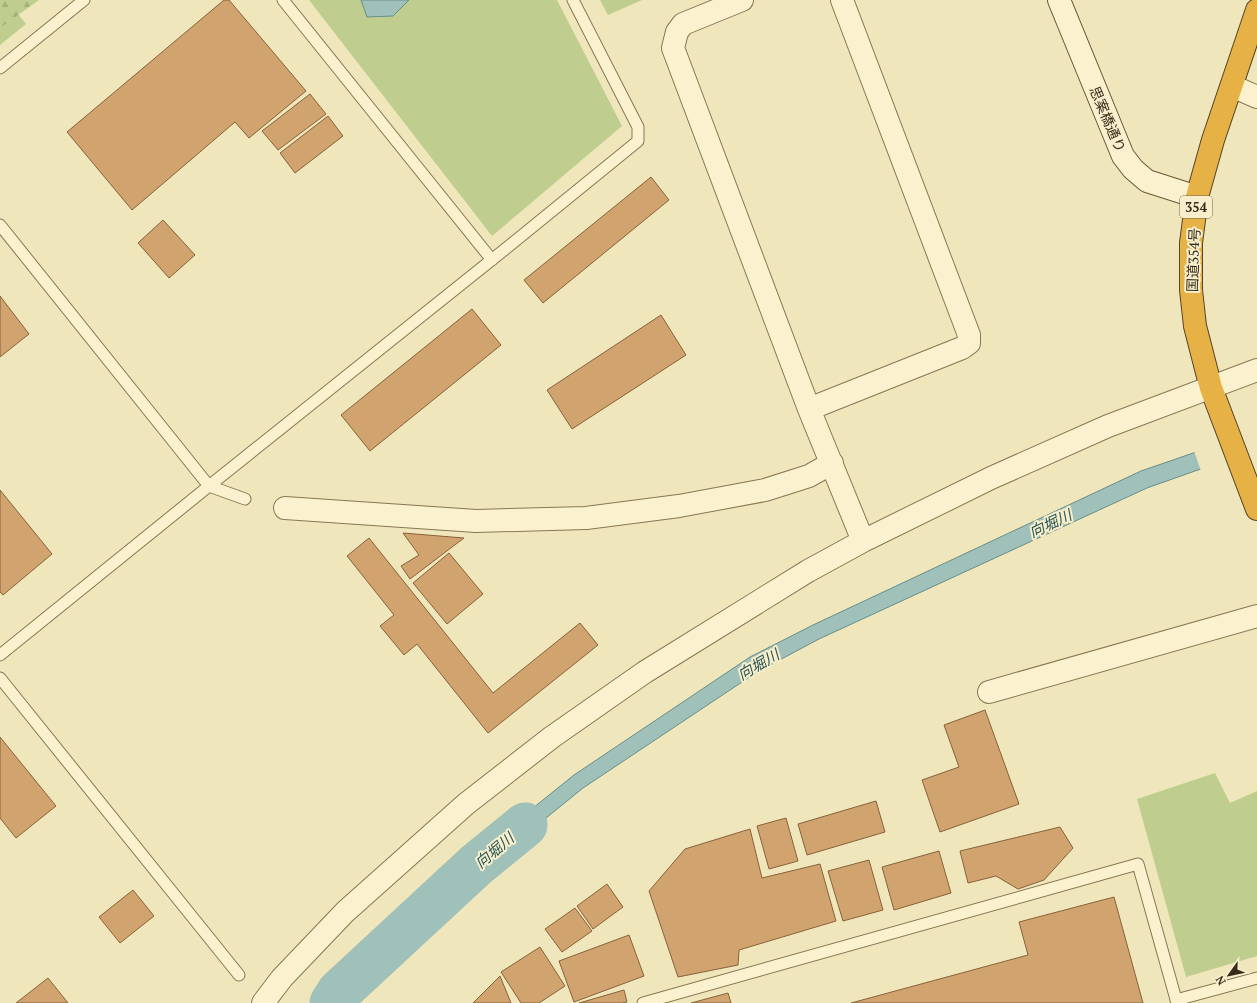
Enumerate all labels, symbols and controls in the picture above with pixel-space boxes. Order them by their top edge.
street label: 思案橋通り [1086,83,1130,155]
road number: 354 [1180,196,1212,218]
street label: 国道354号 [1182,227,1204,293]
water label: 向堀川 [1025,504,1076,542]
water label: 向堀川 [734,643,784,684]
water label: 向堀川 [470,827,519,872]
north arrow [1209,955,1249,995]
text: N [1212,973,1229,988]

